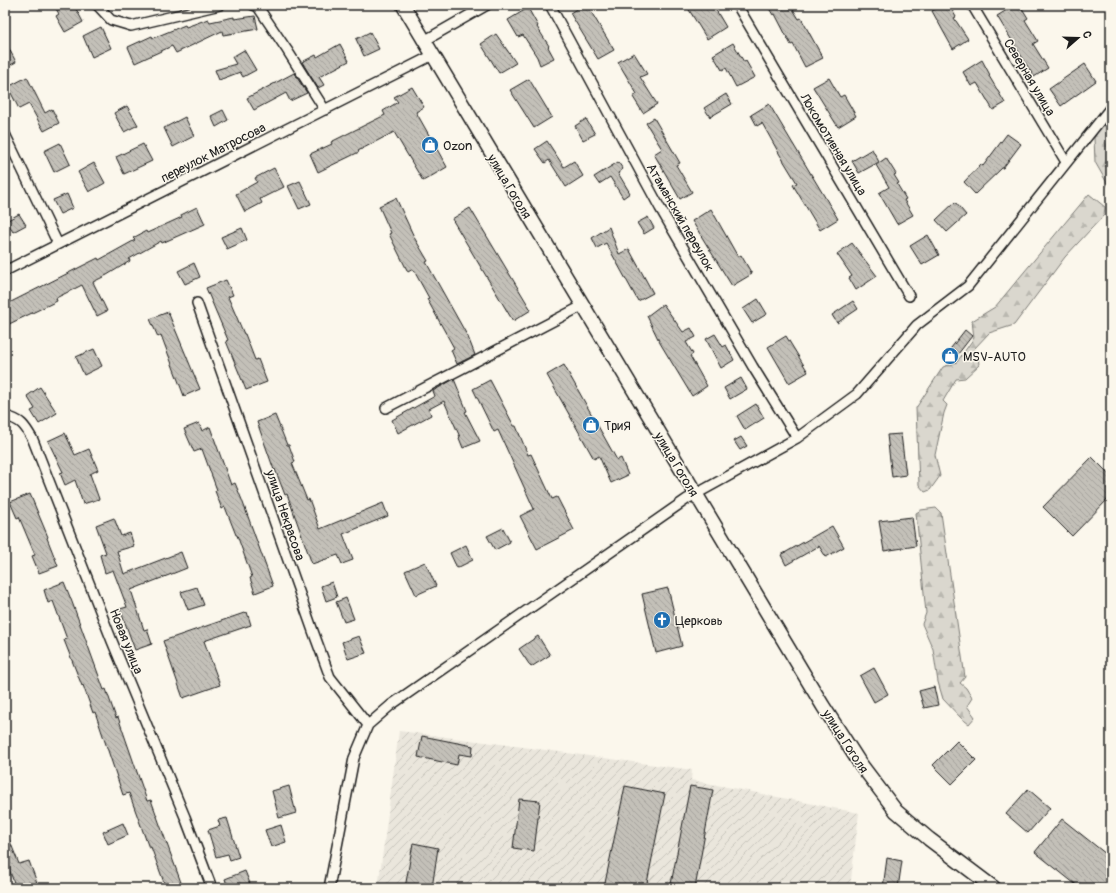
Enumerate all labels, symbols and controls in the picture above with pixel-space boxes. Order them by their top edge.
north arrow [1058,18,1098,58]
text: С [1080,29,1094,40]
street label: Северная улица [1000,36,1058,119]
street label: Локомотивная улица [796,90,870,199]
street label: переулок Матросова [158,120,269,186]
shop icon: Ozon [420,135,440,155]
place label: Ozon [443,138,472,154]
street label: улица Гоголя [483,150,535,222]
street label: Атаманский переулок [643,161,718,275]
shop icon: MSV-AUTO [940,346,960,366]
place label: MSV-AUTO [963,349,1026,365]
shop icon: ТриЯ [581,415,601,435]
place label: ТриЯ [604,418,631,434]
street label: улица Гоголя [650,428,702,500]
street label: улица Некрасова [262,467,308,563]
street label: Новая улица [106,606,146,676]
church icon: Церковь [652,610,672,630]
place label: Церковь [675,613,723,629]
street label: улица Гоголя [818,706,872,776]

